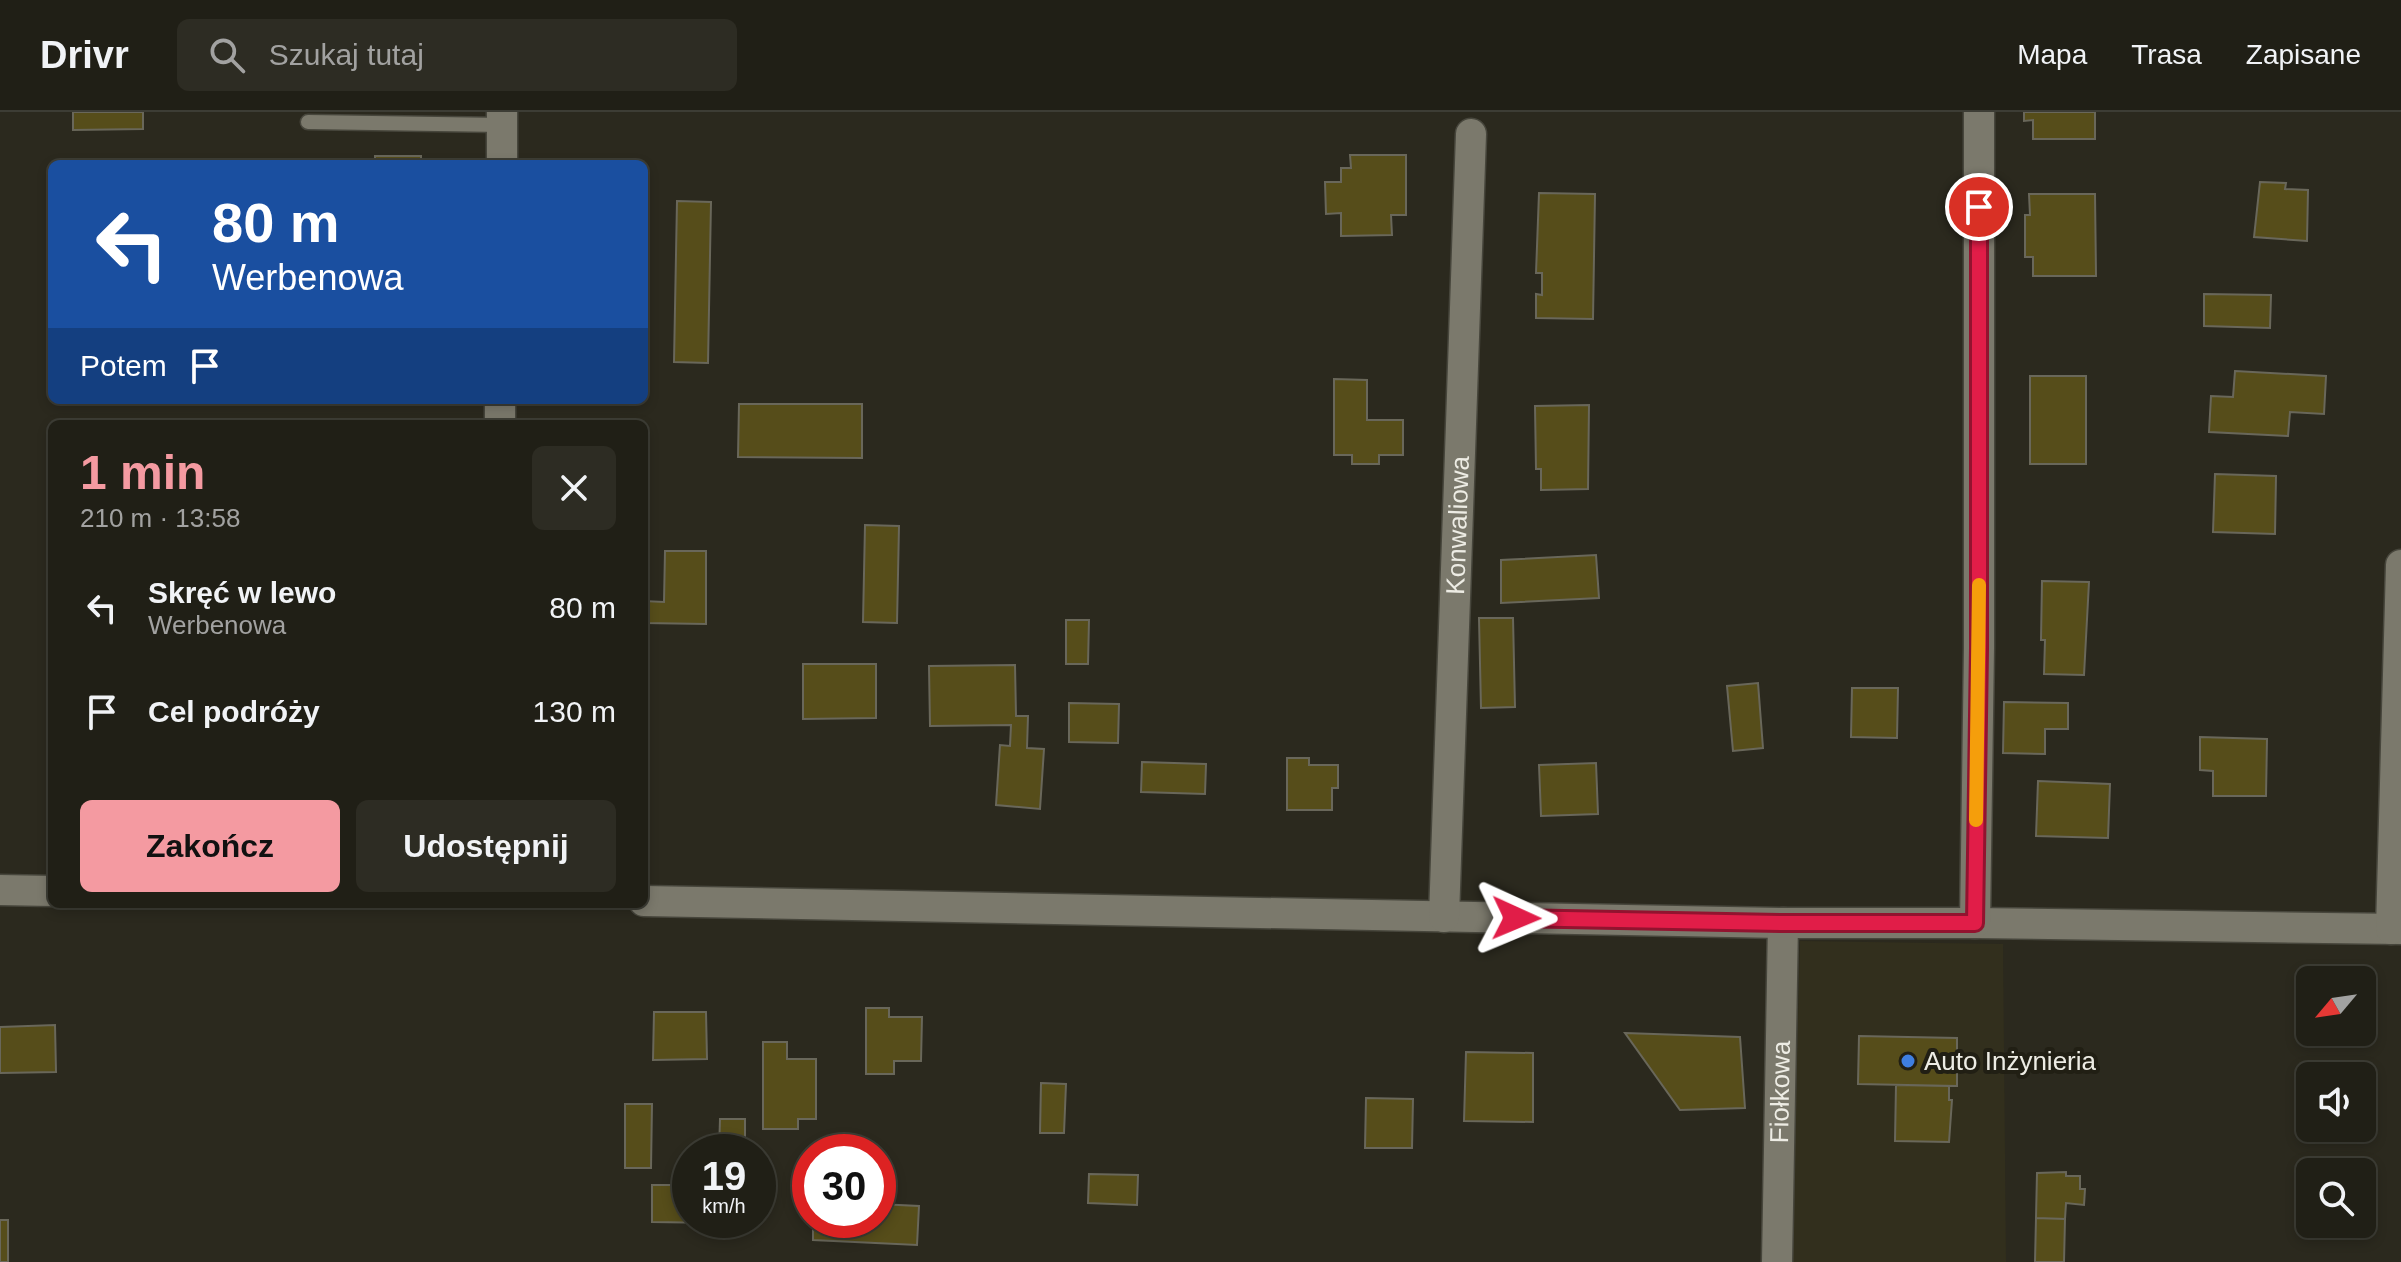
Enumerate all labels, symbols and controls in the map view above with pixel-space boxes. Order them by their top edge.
search box [177,19,737,91]
icon: search [205,33,249,77]
text: Drivr [40,34,129,76]
text: Szukaj tutaj [269,38,424,71]
text: Mapa [2017,39,2087,70]
text: Trasa [2131,39,2202,70]
text: Zapisane [2246,39,2361,70]
pin [1945,173,2013,241]
icon: arrive [1957,185,2001,229]
text: 80 m [212,191,340,254]
icon: left [80,192,184,296]
text: Werbenowa [212,257,403,298]
icon: arrive [183,344,227,388]
text: Potem [80,349,167,382]
text: 1 min [80,446,205,499]
button: close [532,446,616,530]
street label: Konwaliowa [1440,455,1475,595]
text: 210 m · 13:58 [80,503,240,533]
text: Skręć w lewo [148,576,336,609]
icon: left [80,586,124,630]
text: 80 m [549,591,616,624]
text: Werbenowa [148,610,286,640]
icon: arrive [80,690,124,734]
text: Cel podróży [148,695,320,728]
text: 130 m [533,695,616,728]
button: Zakończ [80,800,340,892]
button: Udostępnij [356,800,616,892]
position arrow [1474,876,1558,960]
north arrow [2296,966,2376,1046]
map controls [2296,966,2376,1238]
street label: Fiołkowa [1764,1040,1796,1144]
place label: Auto Inżynieria [1924,1046,2097,1076]
marker: Auto Inżynieria [1899,1052,1917,1070]
button: sound [2296,1062,2376,1142]
speed limit sign: 30 [792,1134,896,1238]
text: 19 [702,1154,746,1198]
button: search [2296,1158,2376,1238]
text: km/h [702,1195,746,1217]

